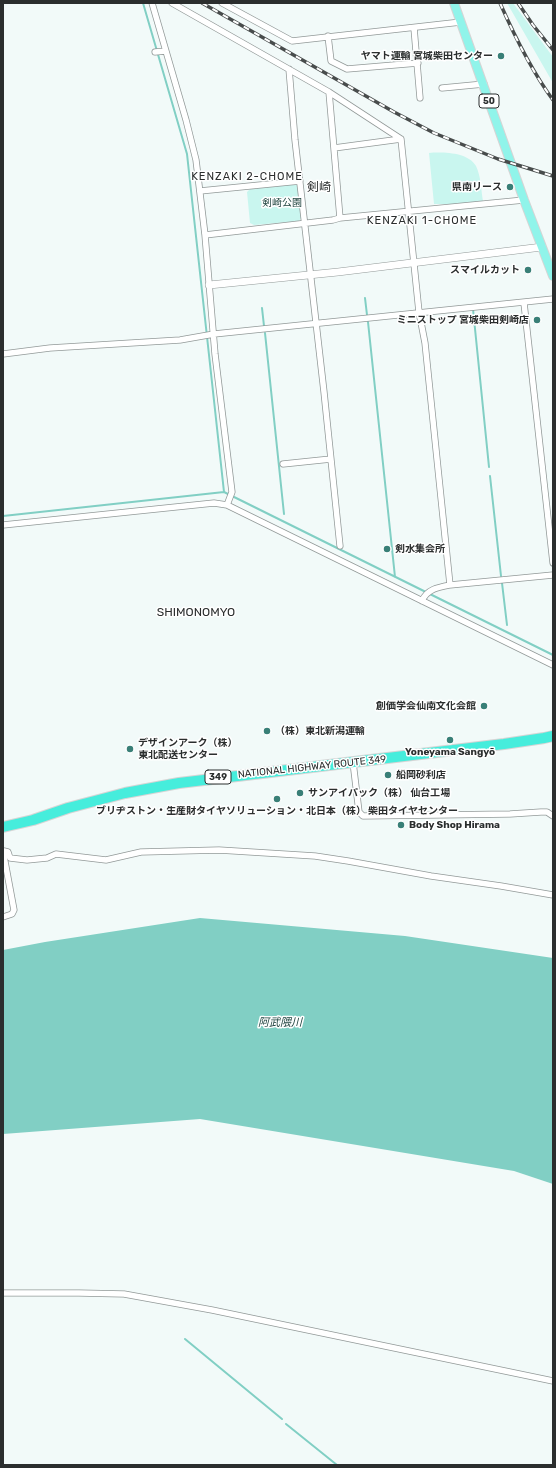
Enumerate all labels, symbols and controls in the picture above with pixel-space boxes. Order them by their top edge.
place label: ヤマト運輸 宮城柴田センター [361,50,493,62]
marker: ヤマト運輸 宮城柴田センター [496,51,506,61]
road number: 50 [479,94,499,108]
district label: KENZAKI 2-CHOME [191,170,303,184]
district label: 剣崎 [307,181,331,195]
place label: 県南リース [452,181,502,193]
marker: 県南リース [505,182,515,192]
park label: 剣崎公園 [262,197,302,209]
district label: KENZAKI 1-CHOME [367,214,477,228]
place label: スマイルカット [450,264,520,276]
marker: スマイルカット [523,265,533,275]
place label: ミニストップ 宮城柴田剣崎店 [397,314,529,326]
marker: ミニストップ 宮城柴田剣崎店 [532,315,542,325]
place label: 剣水集会所 [395,543,445,555]
marker: 剣水集会所 [382,544,392,554]
district label: SHIMONOMYO [152,606,240,620]
place label: 創価学会仙南文化会館 [376,700,476,712]
marker: 創価学会仙南文化会館 [479,701,489,711]
place label: （株）東北新潟運輸 [275,725,365,737]
marker: （株）東北新潟運輸 [262,726,272,736]
marker: Yoneyama Sangyō [445,735,455,745]
place label: デザインアーク（株） 東北配送センター [138,737,237,760]
marker: デザインアーク（株） 東北配送センター [125,744,135,754]
place label: Yoneyama Sangyō [405,746,495,758]
street label: NATIONAL HIGHWAY ROUTE 349 [237,753,387,781]
place label: 船岡砂利店 [396,769,446,781]
road number: 349 [205,770,231,784]
marker: 船岡砂利店 [383,770,393,780]
place label: サンアイパック（株） 仙台工場 [308,787,450,799]
marker: サンアイパック（株） 仙台工場 [295,788,305,798]
marker: ブリヂストン・生産財タイヤソリューション・北日本（株） 柴田タイヤセンター [272,794,282,804]
place label: ブリヂストン・生産財タイヤソリューション・北日本（株） 柴田タイヤセンター [96,805,458,817]
place label: Body Shop Hirama [409,819,500,831]
marker: Body Shop Hirama [396,820,406,830]
water label: 阿武隈川 [258,1016,302,1030]

